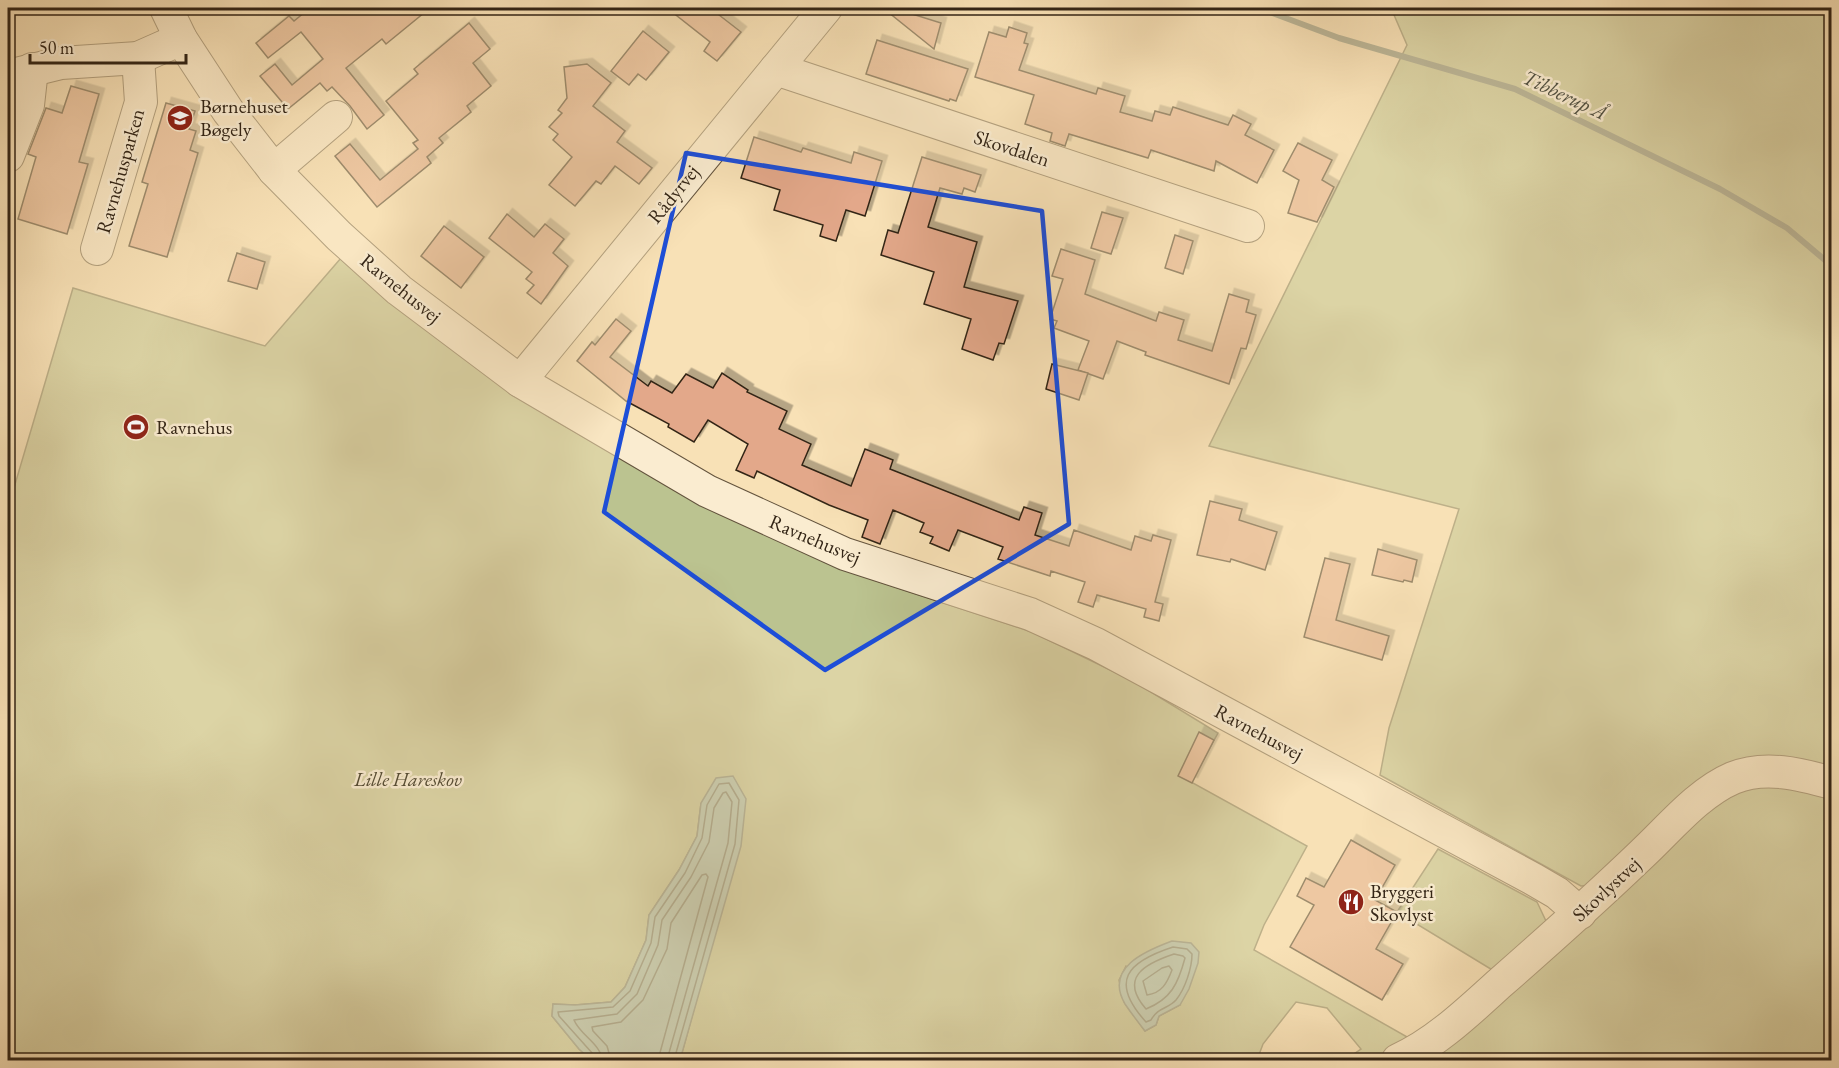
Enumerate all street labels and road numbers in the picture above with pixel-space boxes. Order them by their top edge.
street label: Ravnehusparken [90,105,150,236]
street label: Skovdalen [971,124,1053,173]
street label: Rådyrvej [641,159,705,229]
street label: Ravnehusvej [355,247,447,329]
street label: Ravnehusvej [765,508,865,570]
street label: Ravnehusvej [1210,698,1308,766]
street label: Skovlystvej [1566,851,1646,927]

